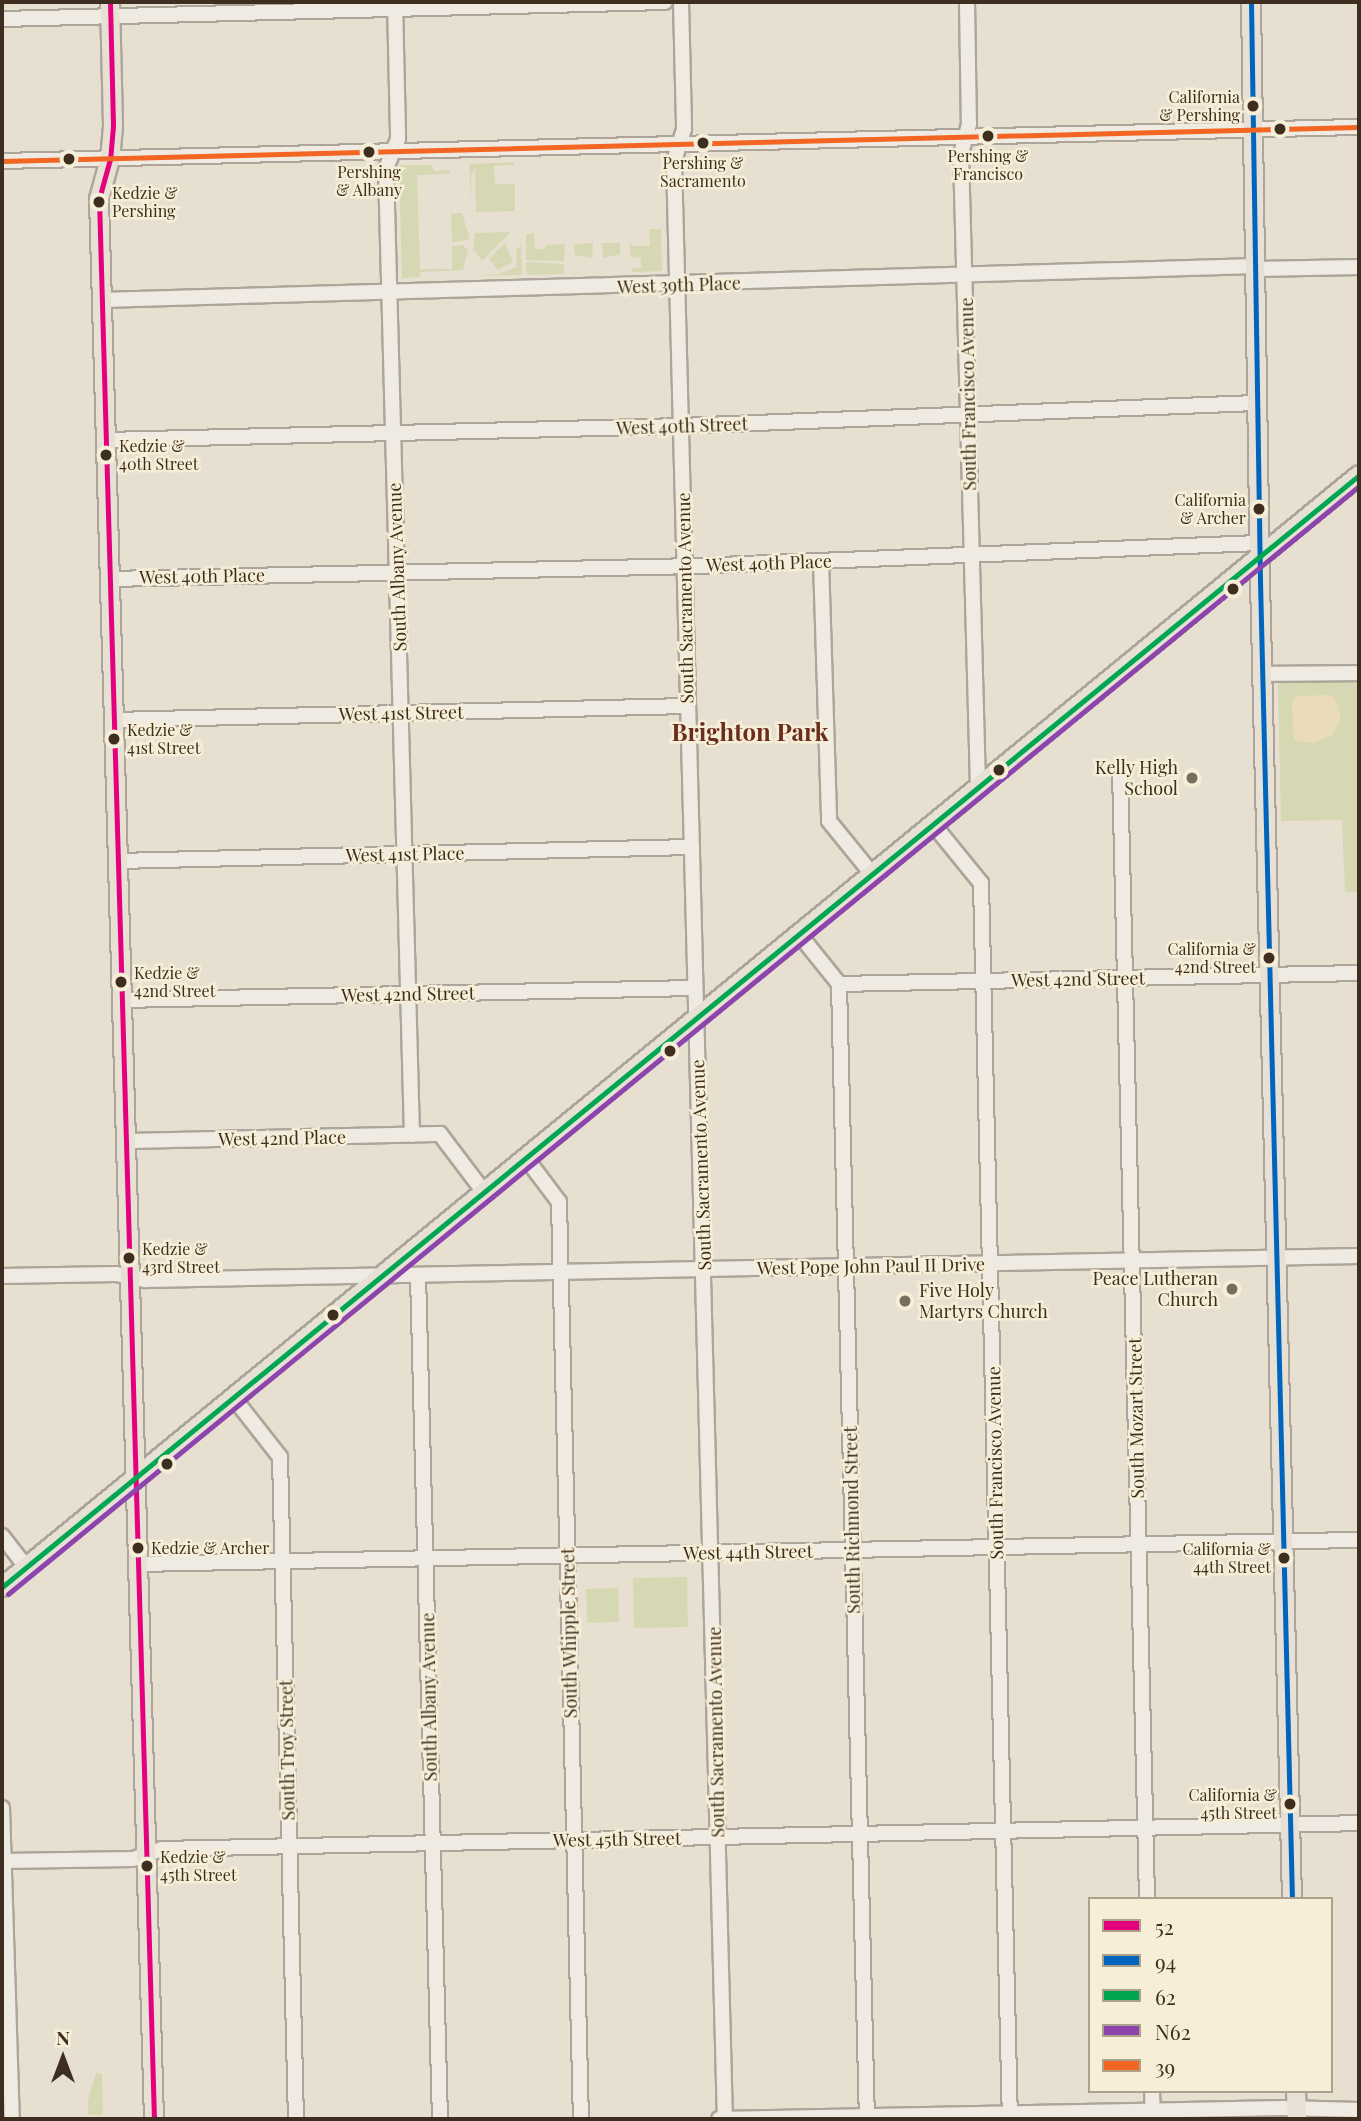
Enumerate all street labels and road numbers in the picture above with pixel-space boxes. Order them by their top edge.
street label: West 39th Place [617,272,741,298]
street label: South Francisco Avenue [956,297,980,491]
street label: West 40th Street [615,413,749,439]
street label: South Albany Avenue [383,481,411,653]
street label: South Sacramento Avenue [672,492,698,704]
street label: West 40th Place [705,550,833,576]
street label: West 40th Place [139,564,265,588]
street label: West 41st Street [338,701,464,725]
street label: West 41st Place [345,842,465,866]
street label: West 42nd Street [1011,967,1145,991]
street label: West 42nd Street [341,982,475,1006]
street label: South Sacramento Avenue [687,1059,715,1271]
street label: West 42nd Place [218,1126,346,1150]
street label: West Pope John Paul II Drive [757,1253,985,1279]
street label: South Mozart Street [1124,1337,1148,1499]
street label: South Francisco Avenue [983,1366,1007,1560]
street label: South Richmond Street [840,1426,864,1614]
street label: West 44th Street [683,1540,813,1564]
street label: South Whipple Street [557,1547,581,1719]
street label: South Albany Avenue [417,1612,441,1782]
street label: South Sacramento Avenue [703,1626,729,1838]
street label: South Troy Street [275,1679,299,1821]
street label: West 45th Street [552,1827,682,1851]

